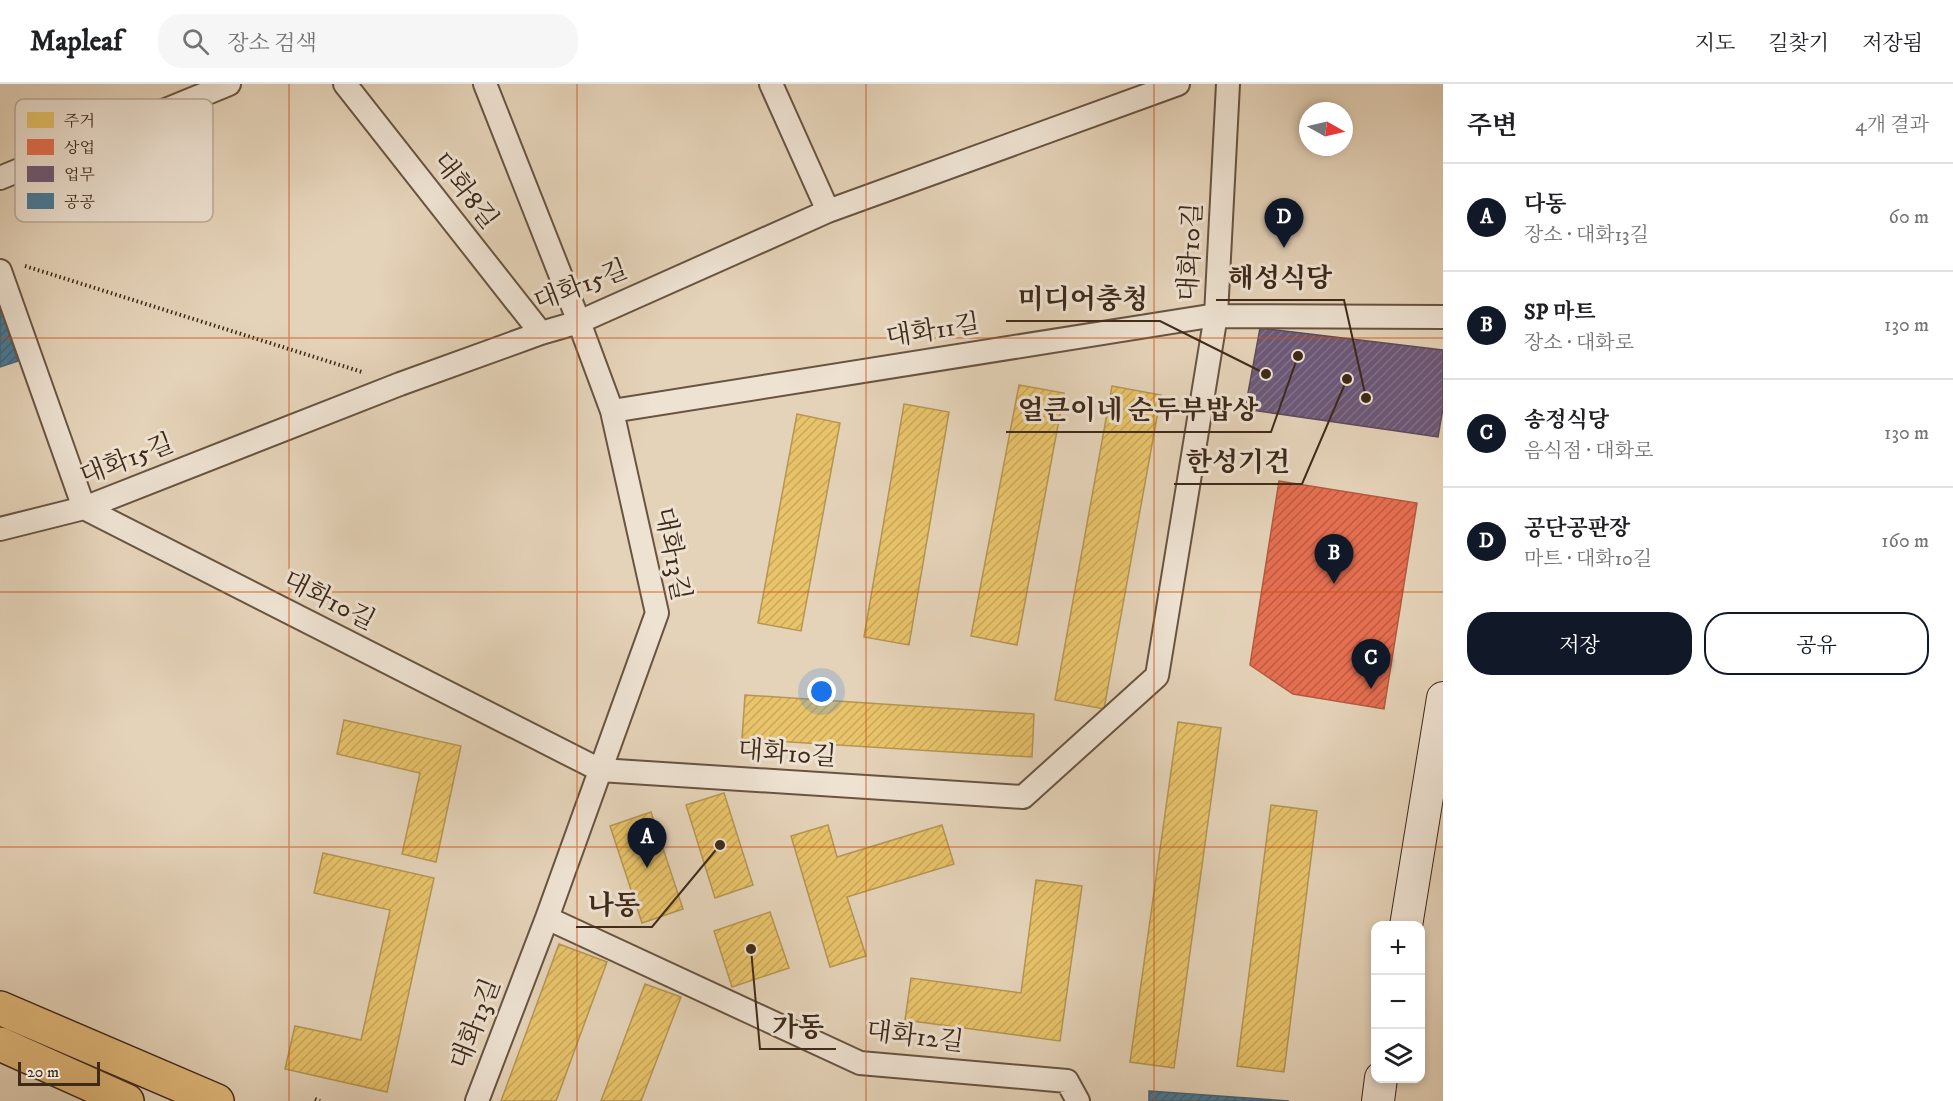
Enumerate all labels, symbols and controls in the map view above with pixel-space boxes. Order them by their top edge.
search box [158,14,578,68]
text: Mapleaf [30,24,122,59]
icon: search [179,25,212,58]
text: 장소 검색 [227,30,317,57]
text: 지도 [1695,31,1735,57]
text: 길찾기 [1768,31,1829,57]
text: 저장됨 [1862,31,1923,57]
legend [15,99,213,222]
north arrow [1299,102,1353,156]
text: 주변 [1467,110,1517,143]
text: 주거 [64,111,95,131]
text: 4개 결과 [1855,113,1929,138]
text: 상업 [64,138,95,158]
street label: 대화8길 [425,146,505,236]
text: 업무 [64,165,95,185]
text: 다동 [1524,191,1567,218]
text: 공공 [64,192,95,212]
pin: D [1264,198,1304,248]
street label: 대화10길 [1172,202,1210,302]
text: A [1480,205,1493,230]
text: 60 m [1889,205,1929,230]
text: 장소 · 대화13길 [1524,223,1649,248]
street label: 대화15길 [530,253,632,319]
callout: 해성식당 [1216,255,1344,300]
text: 해성식당 [1228,262,1333,296]
callout: 미디어충청 [1006,276,1160,321]
text: 미디어충청 [1018,283,1148,317]
text: SP 마트 [1524,299,1596,326]
street label: 대화11길 [884,307,982,355]
text: B [1480,313,1493,338]
text: 130 m [1884,313,1929,338]
text: 장소 · 대화로 [1524,331,1634,356]
callout: 얼큰이네 순두부밥상 [1006,387,1271,432]
text: 얼큰이네 순두부밥상 [1018,394,1259,428]
text: 송정식당 [1524,407,1609,434]
text: C [1480,421,1493,446]
text: 130 m [1884,421,1929,446]
street label: 대화15길 [76,427,178,493]
callout: 한성기건 [1174,439,1302,484]
text: 음식점 · 대화로 [1524,439,1653,464]
text: 한성기건 [1186,446,1290,480]
street label: 대화13길 [647,504,697,604]
text: 공단공판장 [1524,515,1630,542]
text: D [1479,529,1494,554]
text: 160 m [1881,529,1929,554]
pin: B [1314,534,1354,584]
text: 마트 · 대화10길 [1524,547,1652,572]
street label: 대화10길 [277,564,381,638]
button: 저장 [1467,612,1692,675]
button: 공유 [1704,612,1929,675]
pin: C [1352,640,1390,689]
your location [807,677,836,706]
street label: 대화10길 [737,734,837,774]
pin: A [628,818,666,868]
callout: 나동 [576,882,652,927]
text: 나동 [588,889,640,923]
map controls [1371,921,1425,1083]
button: + [1371,921,1425,975]
street label: 대화13길 [444,974,508,1074]
button: − [1371,975,1425,1029]
callout: 가동 [760,1004,836,1049]
text: 가동 [772,1011,824,1045]
street label: 대화12길 [865,1015,965,1059]
button: layers [1371,1029,1425,1083]
scale bar [18,1059,100,1086]
text: 20 m [27,1062,59,1082]

